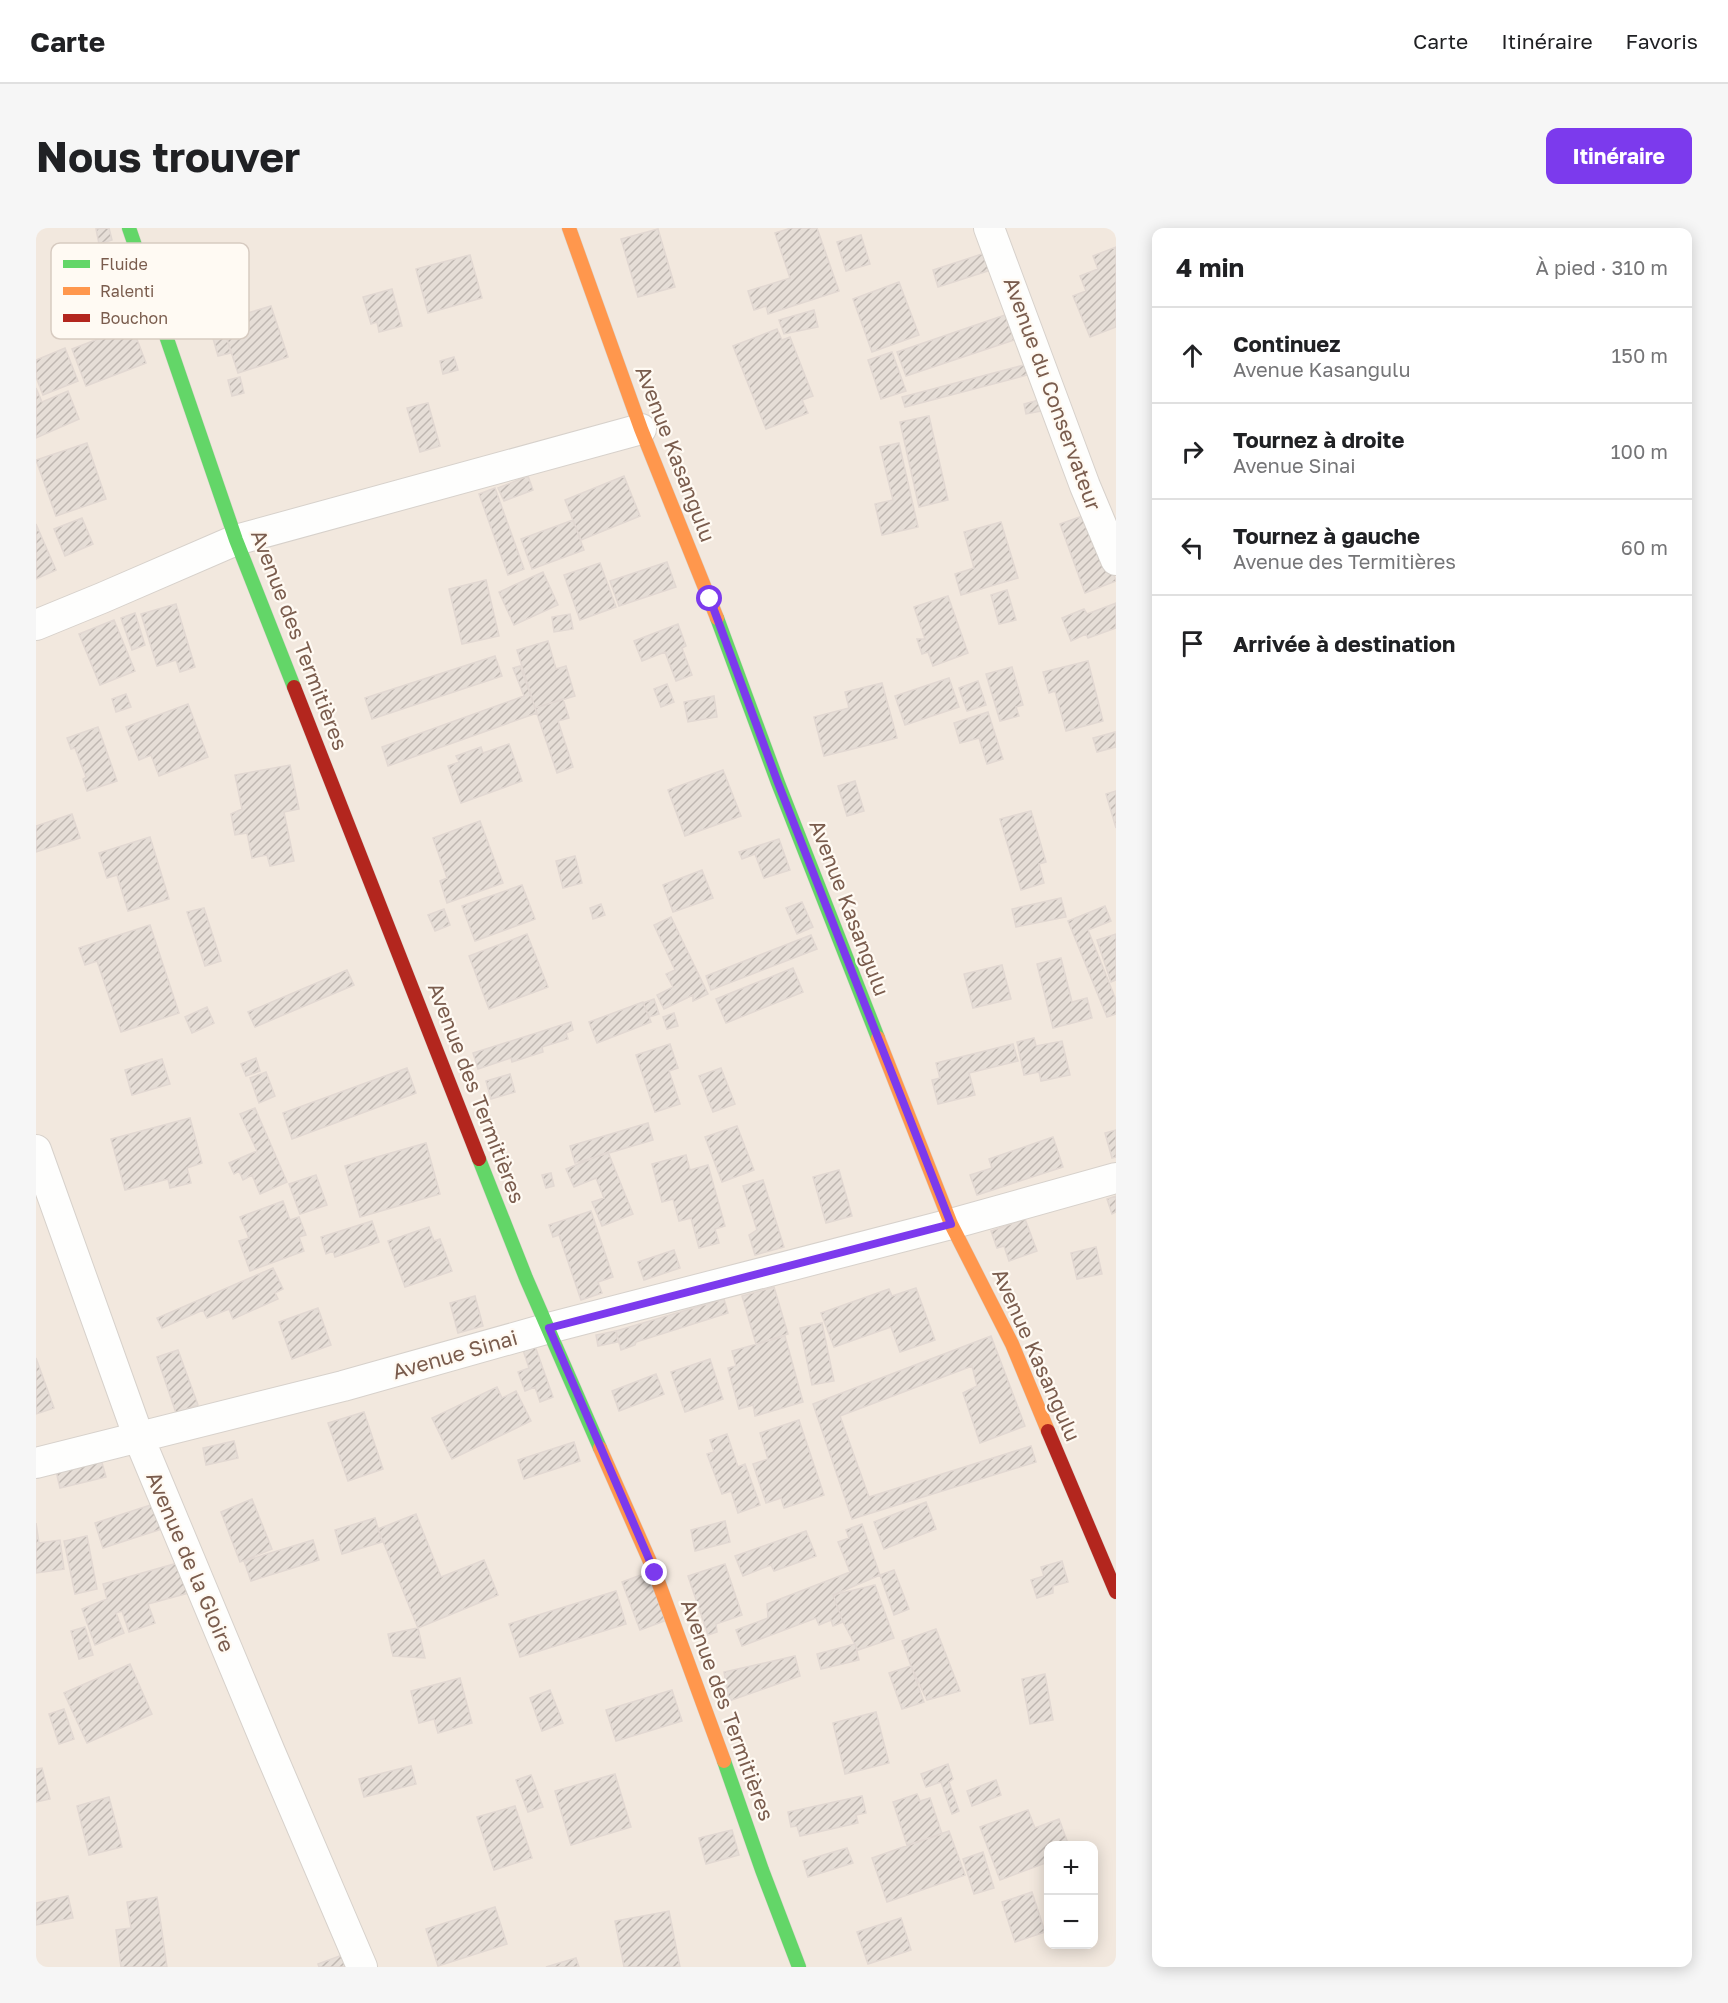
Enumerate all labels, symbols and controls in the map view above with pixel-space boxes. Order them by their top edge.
text: Carte [30,25,105,58]
text: Carte [1413,28,1468,54]
text: Itinéraire [1501,28,1593,54]
text: Favoris [1626,28,1698,54]
button: Itinéraire [1546,128,1692,184]
text: Nous trouver [36,131,300,181]
legend [51,243,249,339]
text: 4 min [1176,252,1244,283]
text: Fluide [100,254,148,274]
text: À pied · 310 m [1536,255,1668,279]
street label: Avenue du Conservateur [999,273,1107,514]
text: Ralenti [100,281,154,301]
text: Bouchon [100,308,168,328]
text: Continuez [1233,330,1340,357]
icon: ahead [1176,339,1209,372]
text: 150 m [1612,343,1668,367]
text: Avenue Kasangulu [1233,357,1411,381]
street label: Avenue Kasangulu [630,362,721,545]
text: Tournez à droite [1233,426,1404,453]
icon: right [1176,435,1209,468]
text: 100 m [1611,439,1668,463]
text: Avenue Sinai [1233,453,1356,477]
text: Tournez à gauche [1233,522,1420,549]
street label: Avenue des Termitières [246,526,354,754]
icon: left [1176,531,1209,564]
text: 60 m [1621,535,1668,559]
text: Avenue des Termitières [1233,549,1456,573]
route start [696,585,722,611]
icon: arrive [1176,627,1209,660]
text: Arrivée à destination [1233,630,1455,657]
street label: Avenue Kasangulu [804,816,895,999]
street label: Avenue des Termitières [423,979,531,1207]
street label: Avenue Kasangulu [987,1264,1087,1445]
street label: Avenue Sinai [389,1324,520,1384]
street label: Avenue de la Gloire [141,1468,241,1656]
route end [641,1559,667,1585]
street label: Avenue des Termitières [676,1595,780,1824]
map controls [1044,1841,1098,1949]
button: + [1044,1841,1098,1895]
button: − [1044,1895,1098,1949]

